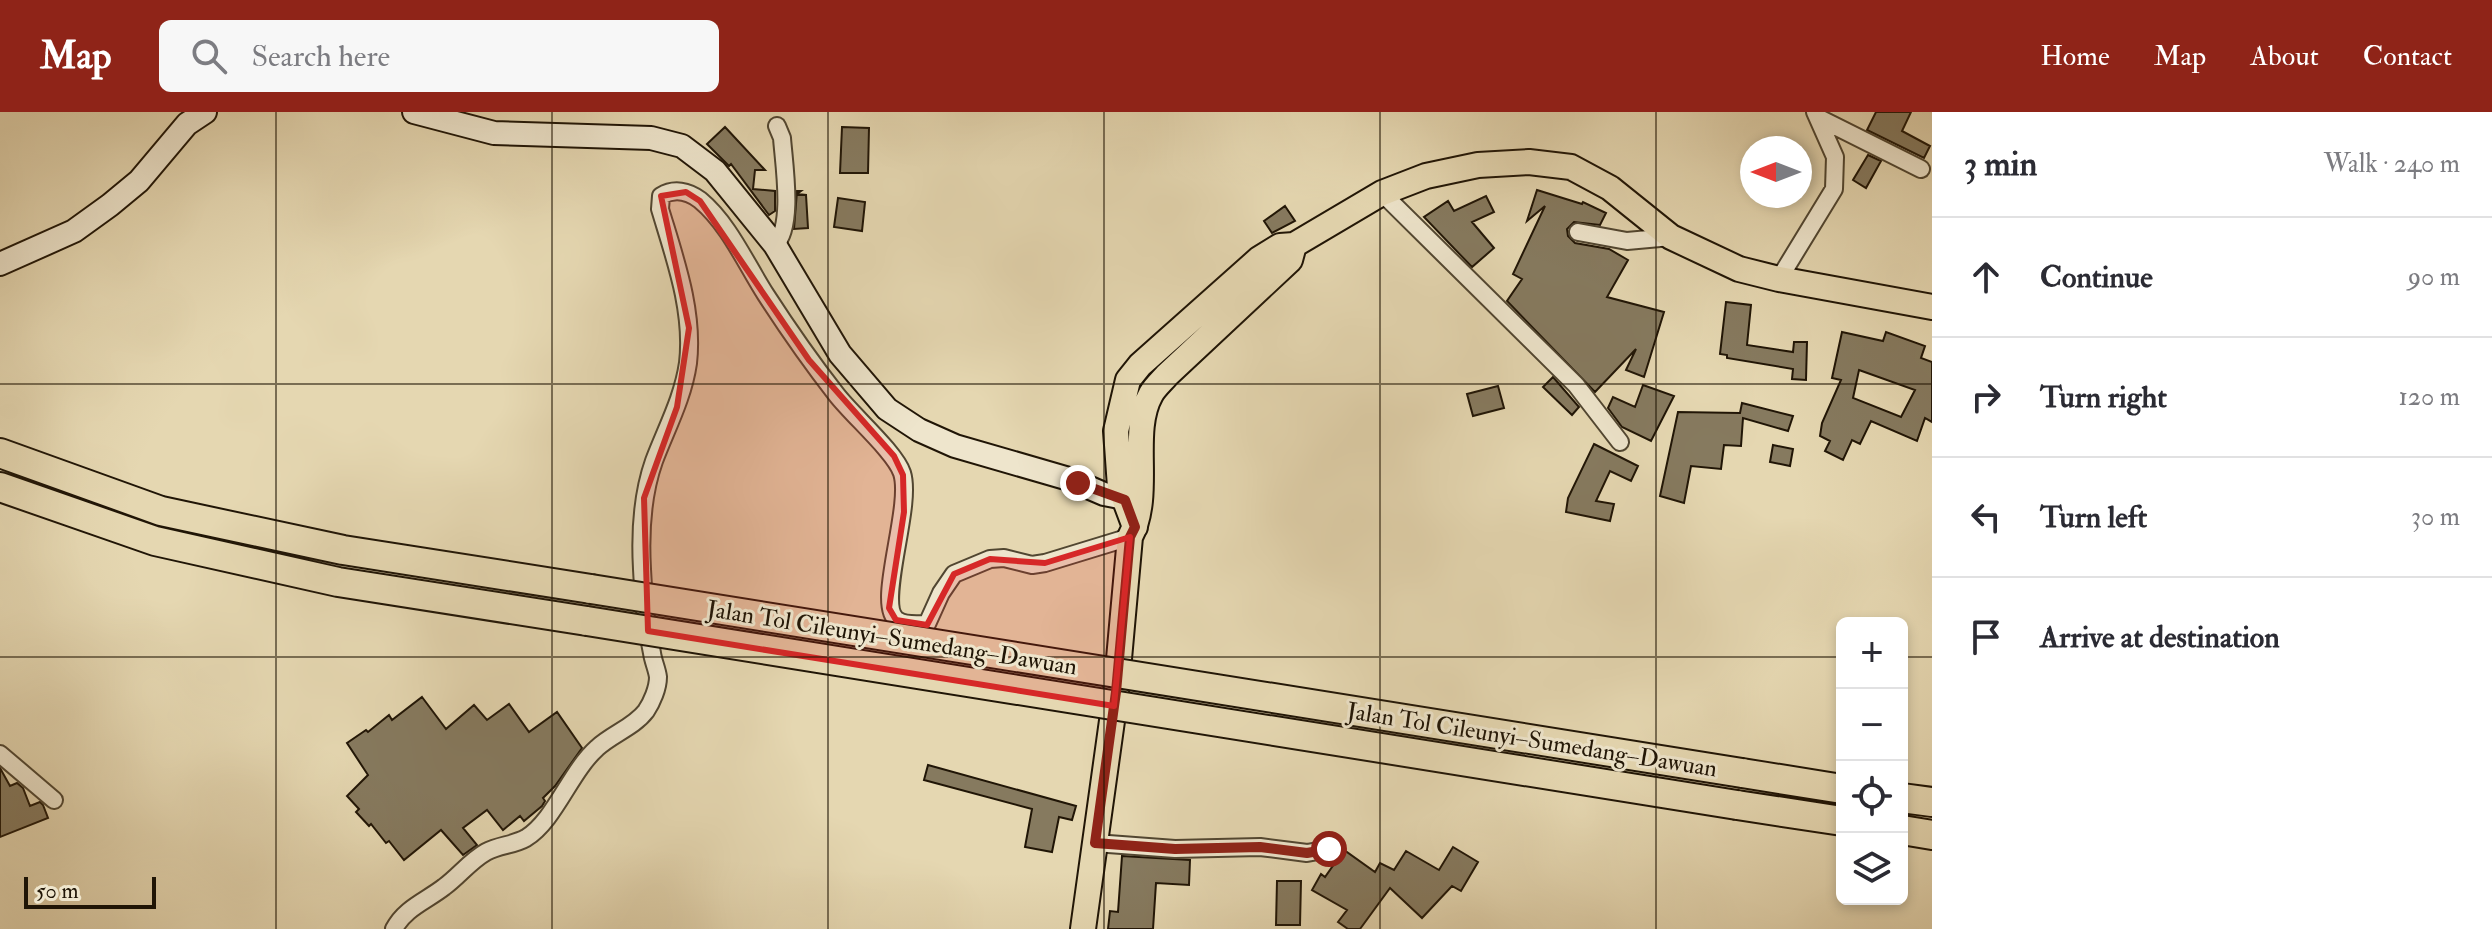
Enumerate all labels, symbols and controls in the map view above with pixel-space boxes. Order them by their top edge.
search box [159,20,719,92]
text: Map [40,32,111,80]
icon: search [187,34,231,78]
text: Search here [251,38,390,75]
text: Home [2040,39,2110,74]
text: Map [2154,39,2206,74]
text: About [2250,39,2319,74]
text: Contact [2363,39,2452,74]
north arrow [1740,136,1812,208]
text: 3 min [1964,143,2037,186]
text: Walk · 240 m [2324,148,2460,180]
icon: ahead [1964,255,2008,299]
text: Continue [2040,259,2153,296]
text: 90 m [2408,261,2460,293]
icon: right [1964,375,2008,419]
text: Turn right [2040,379,2167,416]
text: 120 m [2399,381,2460,413]
route end [1060,465,1096,501]
icon: left [1964,495,2008,539]
text: Turn left [2040,499,2147,536]
text: 30 m [2411,501,2460,533]
street label: Jalan Tol Cileunyi–Sumedang–Dawuan [704,593,1079,683]
icon: arrive [1964,615,2008,659]
map controls [1836,617,1908,905]
button: + [1836,617,1908,689]
text: Arrive at destination [2040,619,2280,656]
button: − [1836,689,1908,761]
street label: Jalan Tol Cileunyi–Sumedang–Dawuan [1344,695,1719,785]
button: locate [1836,761,1908,833]
route start [1311,831,1347,867]
button: layers [1836,833,1908,905]
scale bar [24,873,156,909]
text: 50 m [36,877,78,905]

